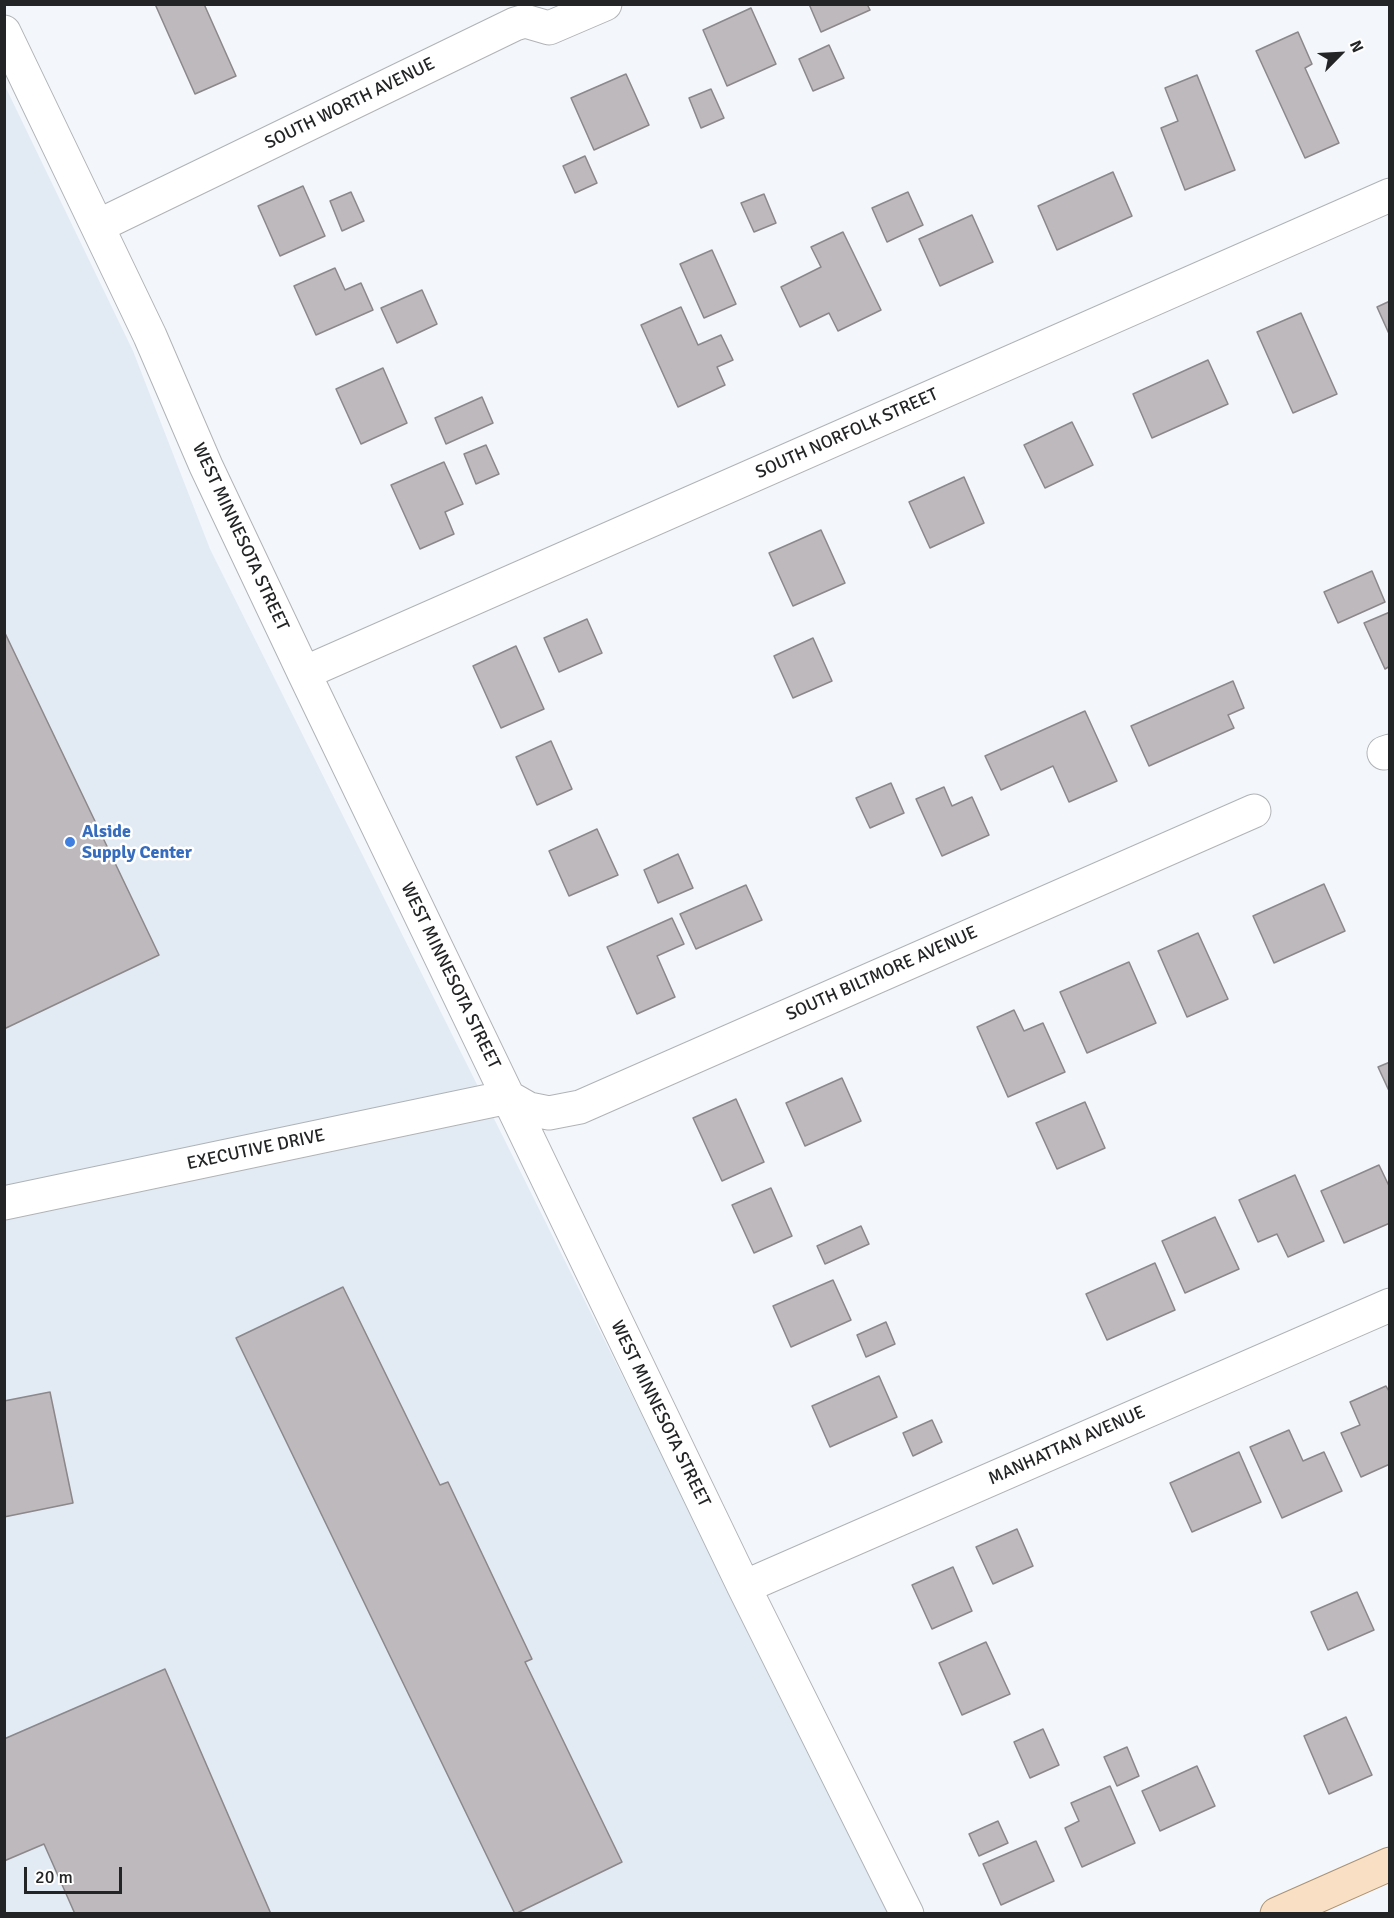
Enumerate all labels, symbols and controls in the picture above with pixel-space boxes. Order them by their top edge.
north arrow [1310,24,1370,84]
text: N [1345,38,1368,56]
street label: SOUTH WORTH AVENUE [261,53,439,155]
street label: SOUTH NORFOLK STREET [753,384,941,484]
street label: WEST MINNESOTA STREET [187,440,293,634]
place label: Alside Supply Center [82,821,192,864]
marker: Alside Supply Center [63,835,77,849]
street label: WEST MINNESOTA STREET [395,879,505,1073]
street label: SOUTH BILTMORE AVENUE [783,922,981,1026]
street label: EXECUTIVE DRIVE [185,1125,327,1175]
street label: WEST MINNESOTA STREET [605,1317,715,1511]
street label: MANHATTAN AVENUE [985,1402,1149,1490]
scale bar [27,1855,124,1893]
text: 20 m [35,1866,73,1888]

